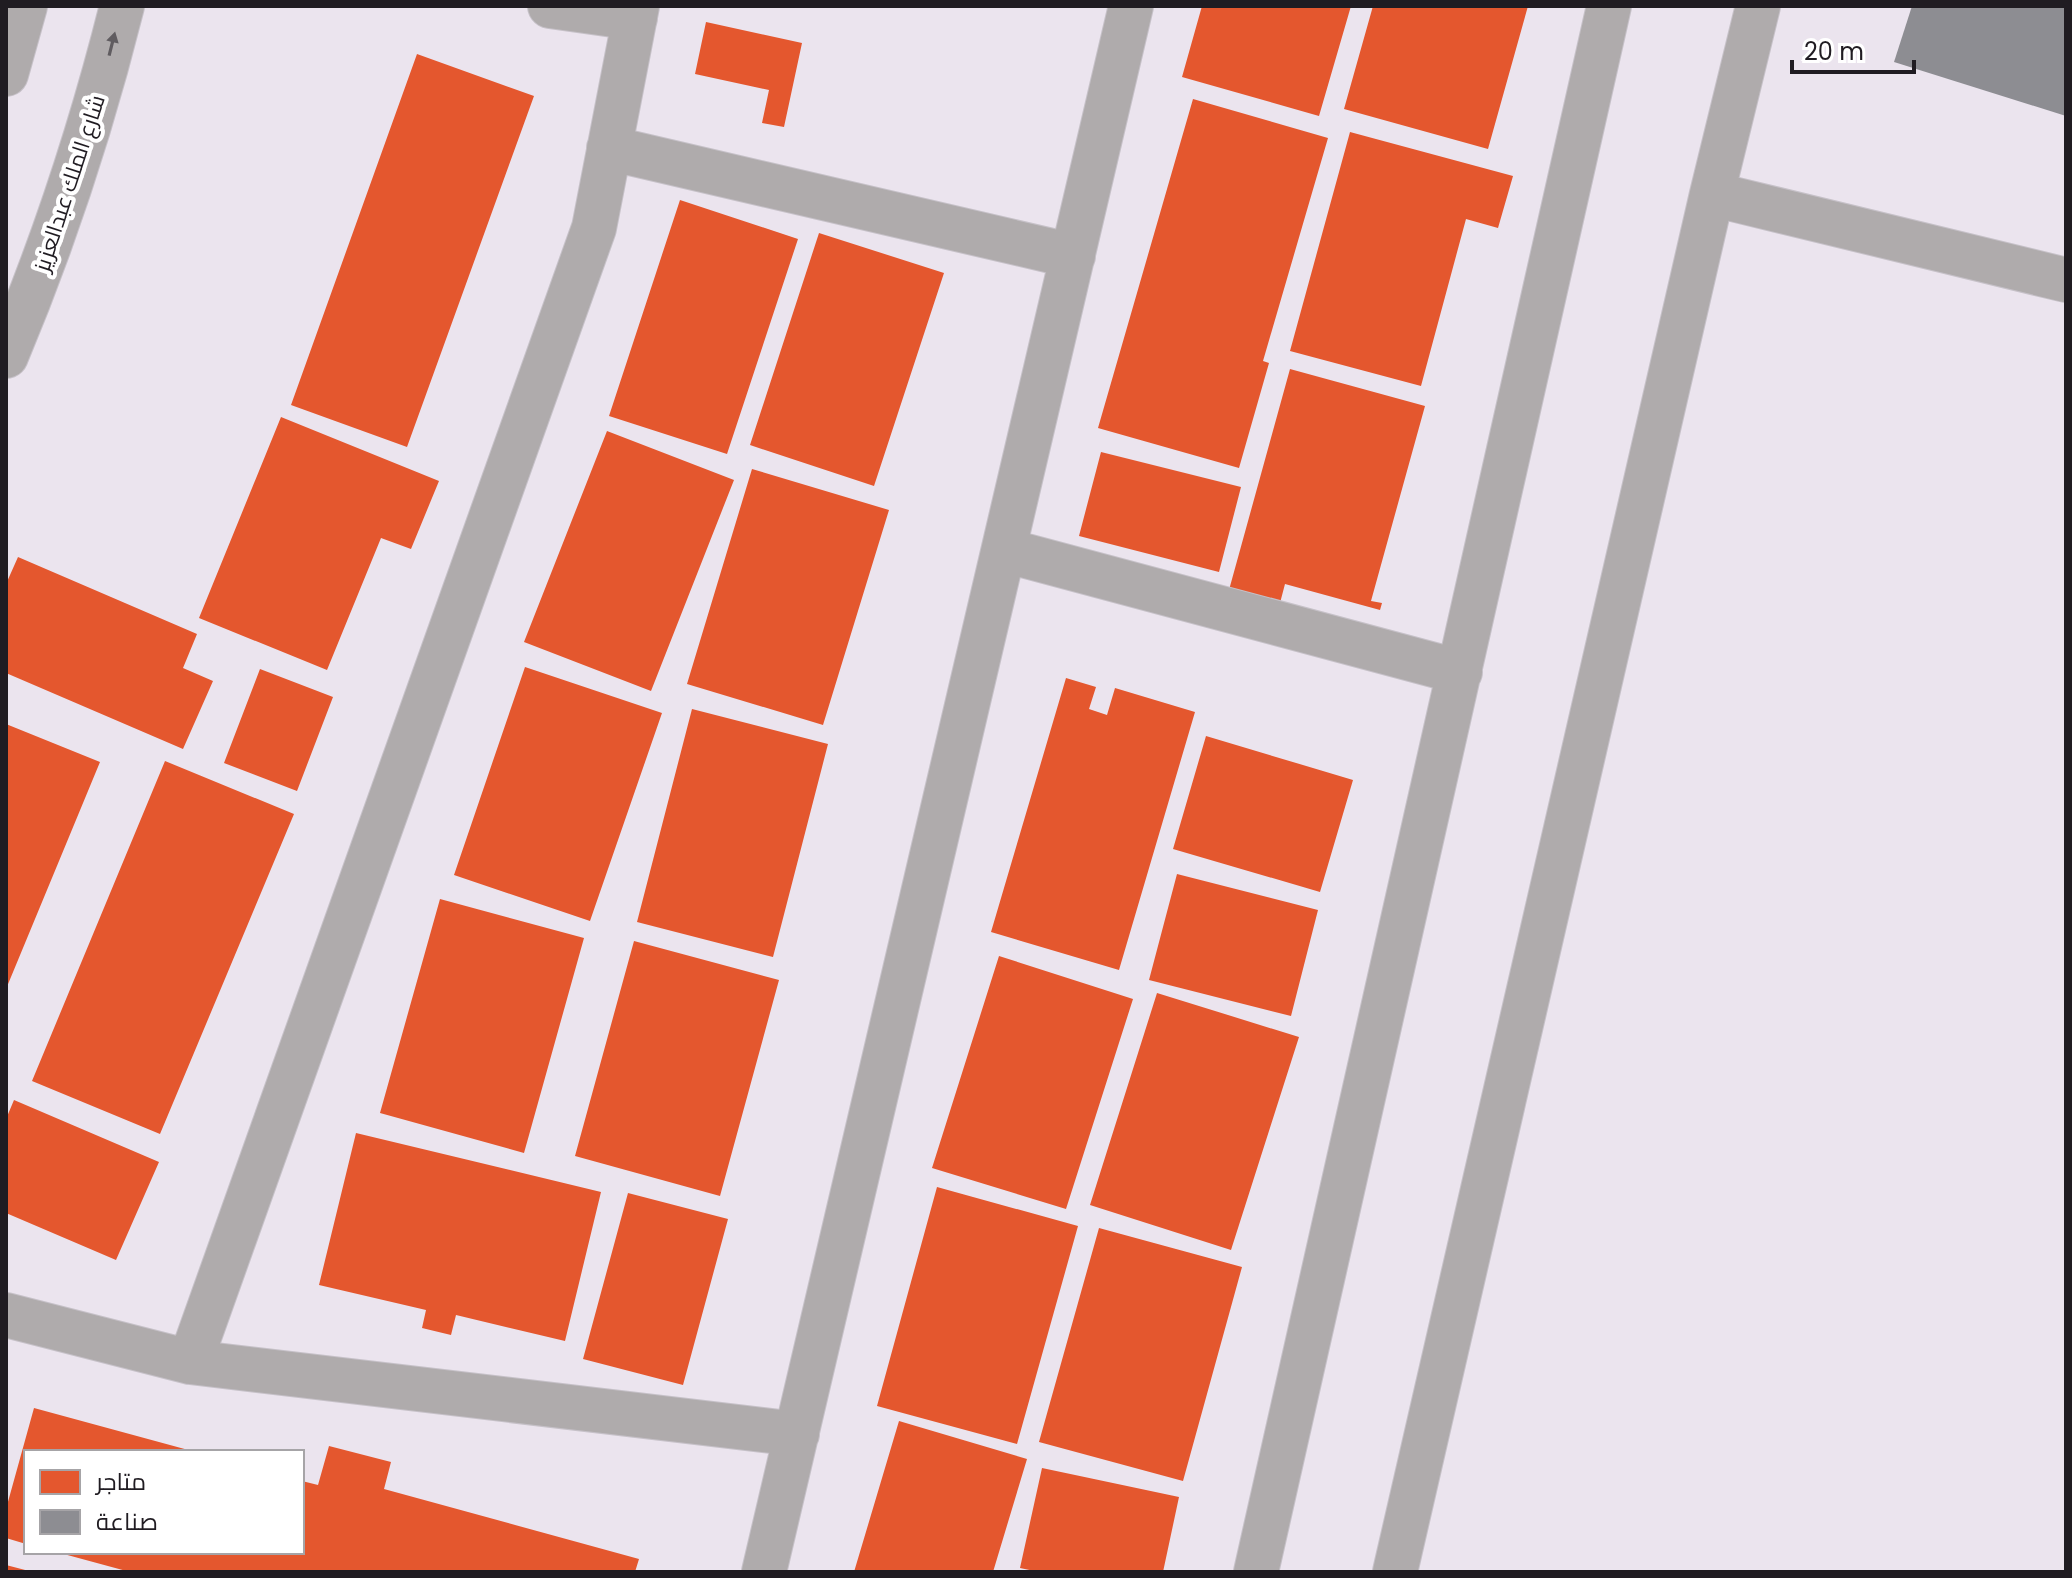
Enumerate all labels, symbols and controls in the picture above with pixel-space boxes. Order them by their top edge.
scale bar [1792,24,1914,74]
one-way arrow [107,31,119,56]
text: 20 m [1804,35,1864,68]
street label: شارع الملك عبدالعزيز [26,91,113,277]
legend [24,1450,304,1554]
text: متاجر [94,1465,146,1498]
text: صناعة [96,1505,158,1538]

